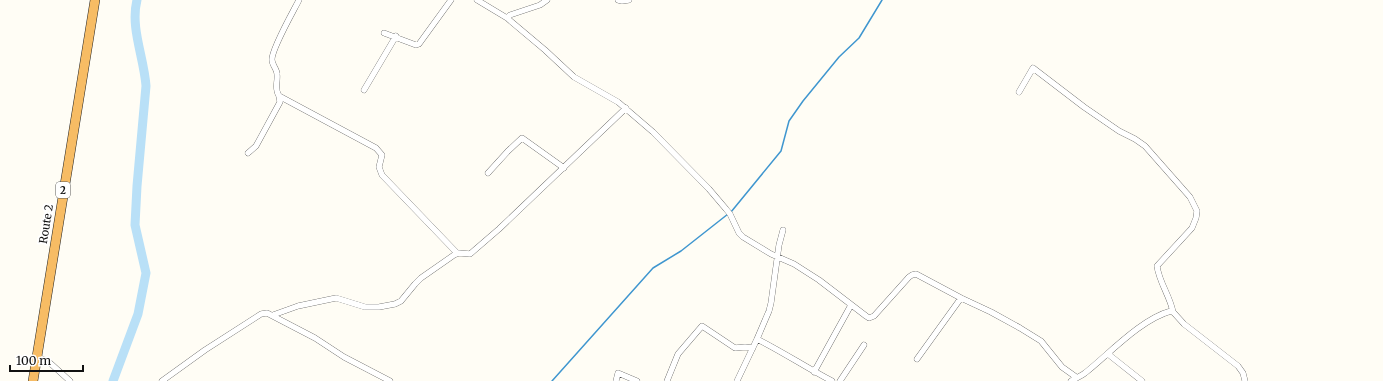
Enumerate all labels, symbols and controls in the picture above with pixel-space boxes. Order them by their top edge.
road number: 2 [56,182,70,198]
street label: Route 2 [36,203,56,245]
scale bar [10,347,83,373]
text: 100 m [16,353,51,368]

